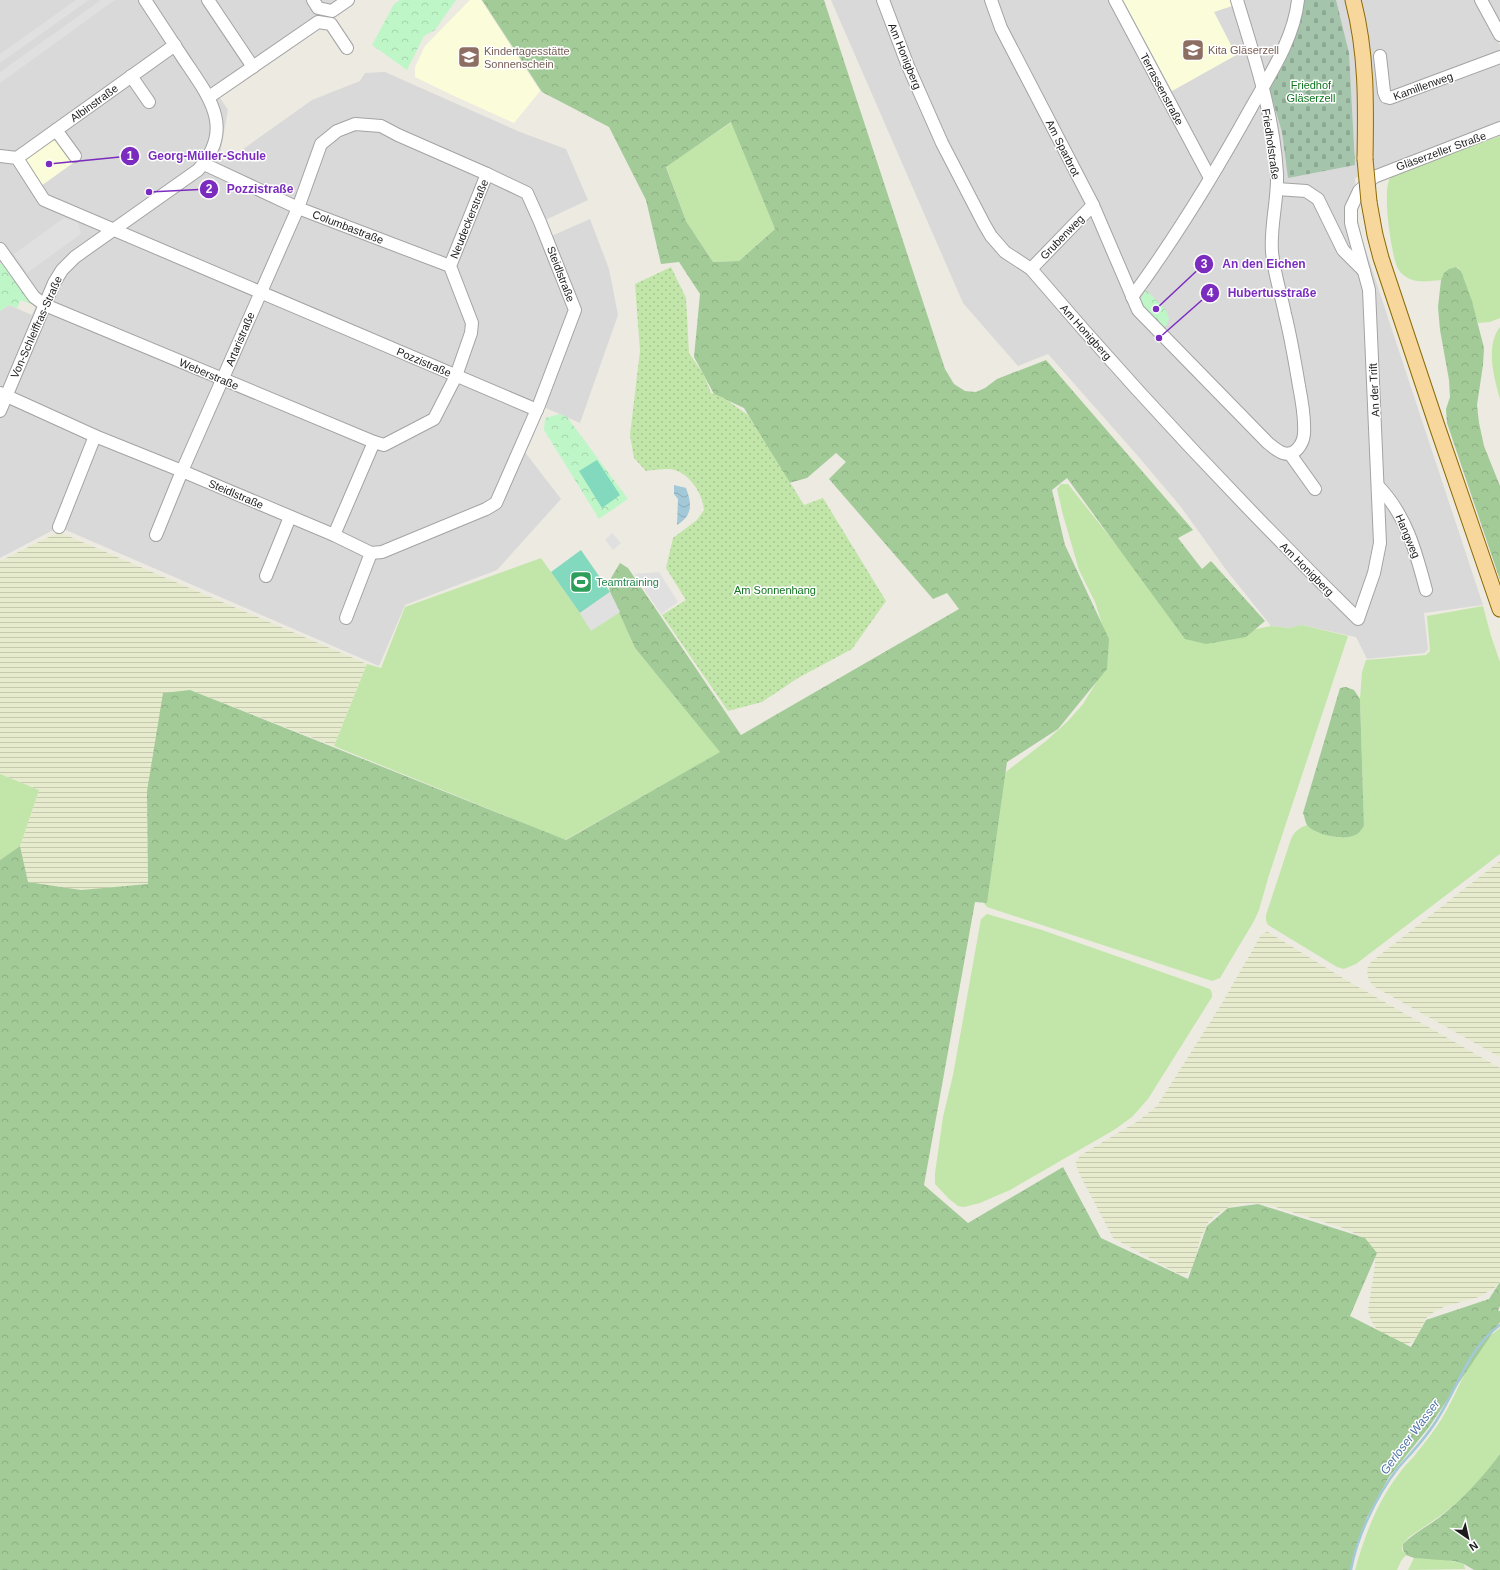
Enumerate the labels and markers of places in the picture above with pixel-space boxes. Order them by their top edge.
school or university icon: Kita Gläserzell [1180,37,1206,63]
school or university icon: Kindertagesstätte Sonnenschein [456,44,482,70]
place label: Kita Gläserzell [1208,44,1279,56]
place label: Kindertagesstätte Sonnenschein [484,45,570,70]
callout: Georg-Müller-Schule [120,144,274,168]
callout: Pozzistraße [199,177,301,201]
callout: An den Eichen [1194,252,1314,276]
callout: Hubertusstraße [1200,281,1325,305]
sports icon: Teamtraining [568,569,594,595]
place label: Teamtraining [596,576,659,588]

